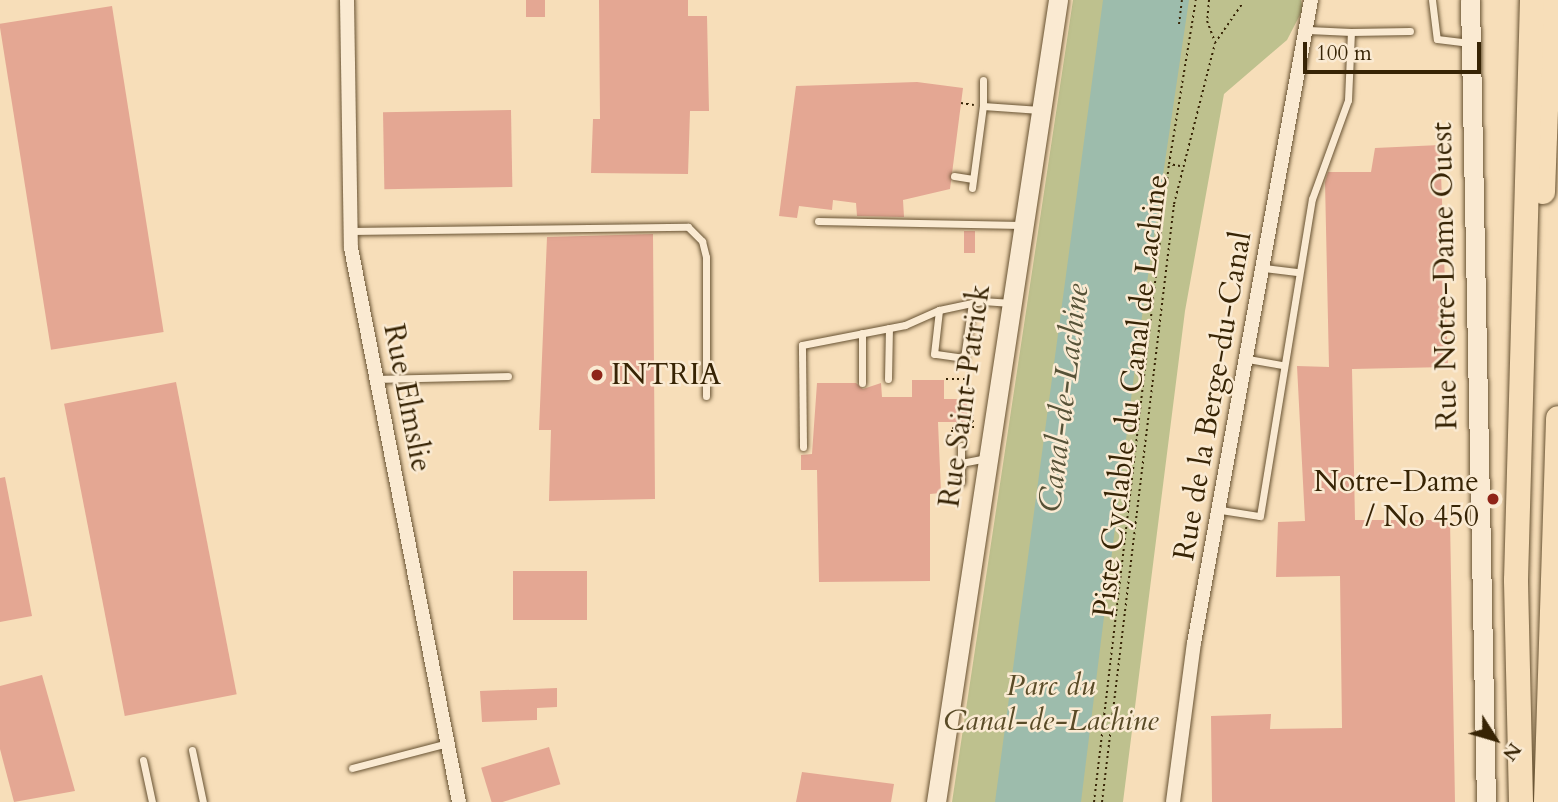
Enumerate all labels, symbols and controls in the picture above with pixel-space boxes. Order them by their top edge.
scale bar [1306,28,1484,72]
text: 100 m [1316,39,1372,68]
street label: Rue Notre-Dame Ouest [1424,122,1466,430]
street label: Piste Cyclable du Canal de Lachine [1086,172,1176,620]
street label: Rue de la Berge-du-Canal [1166,229,1260,563]
street label: Rue Saint-Patrick [932,282,998,510]
water label: Canal-de-Lachine [1031,282,1097,514]
street label: Rue Elmslie [375,321,439,475]
place label: INTRIA [611,357,721,393]
marker: INTRIA [589,367,605,383]
place label: Notre-Dame / No 450 [1313,464,1479,534]
marker: Notre-Dame / No 450 [1485,491,1501,507]
park label: Parc du Canal-de-Lachine [943,668,1159,738]
north arrow [1460,704,1530,774]
text: N [1496,737,1527,766]

